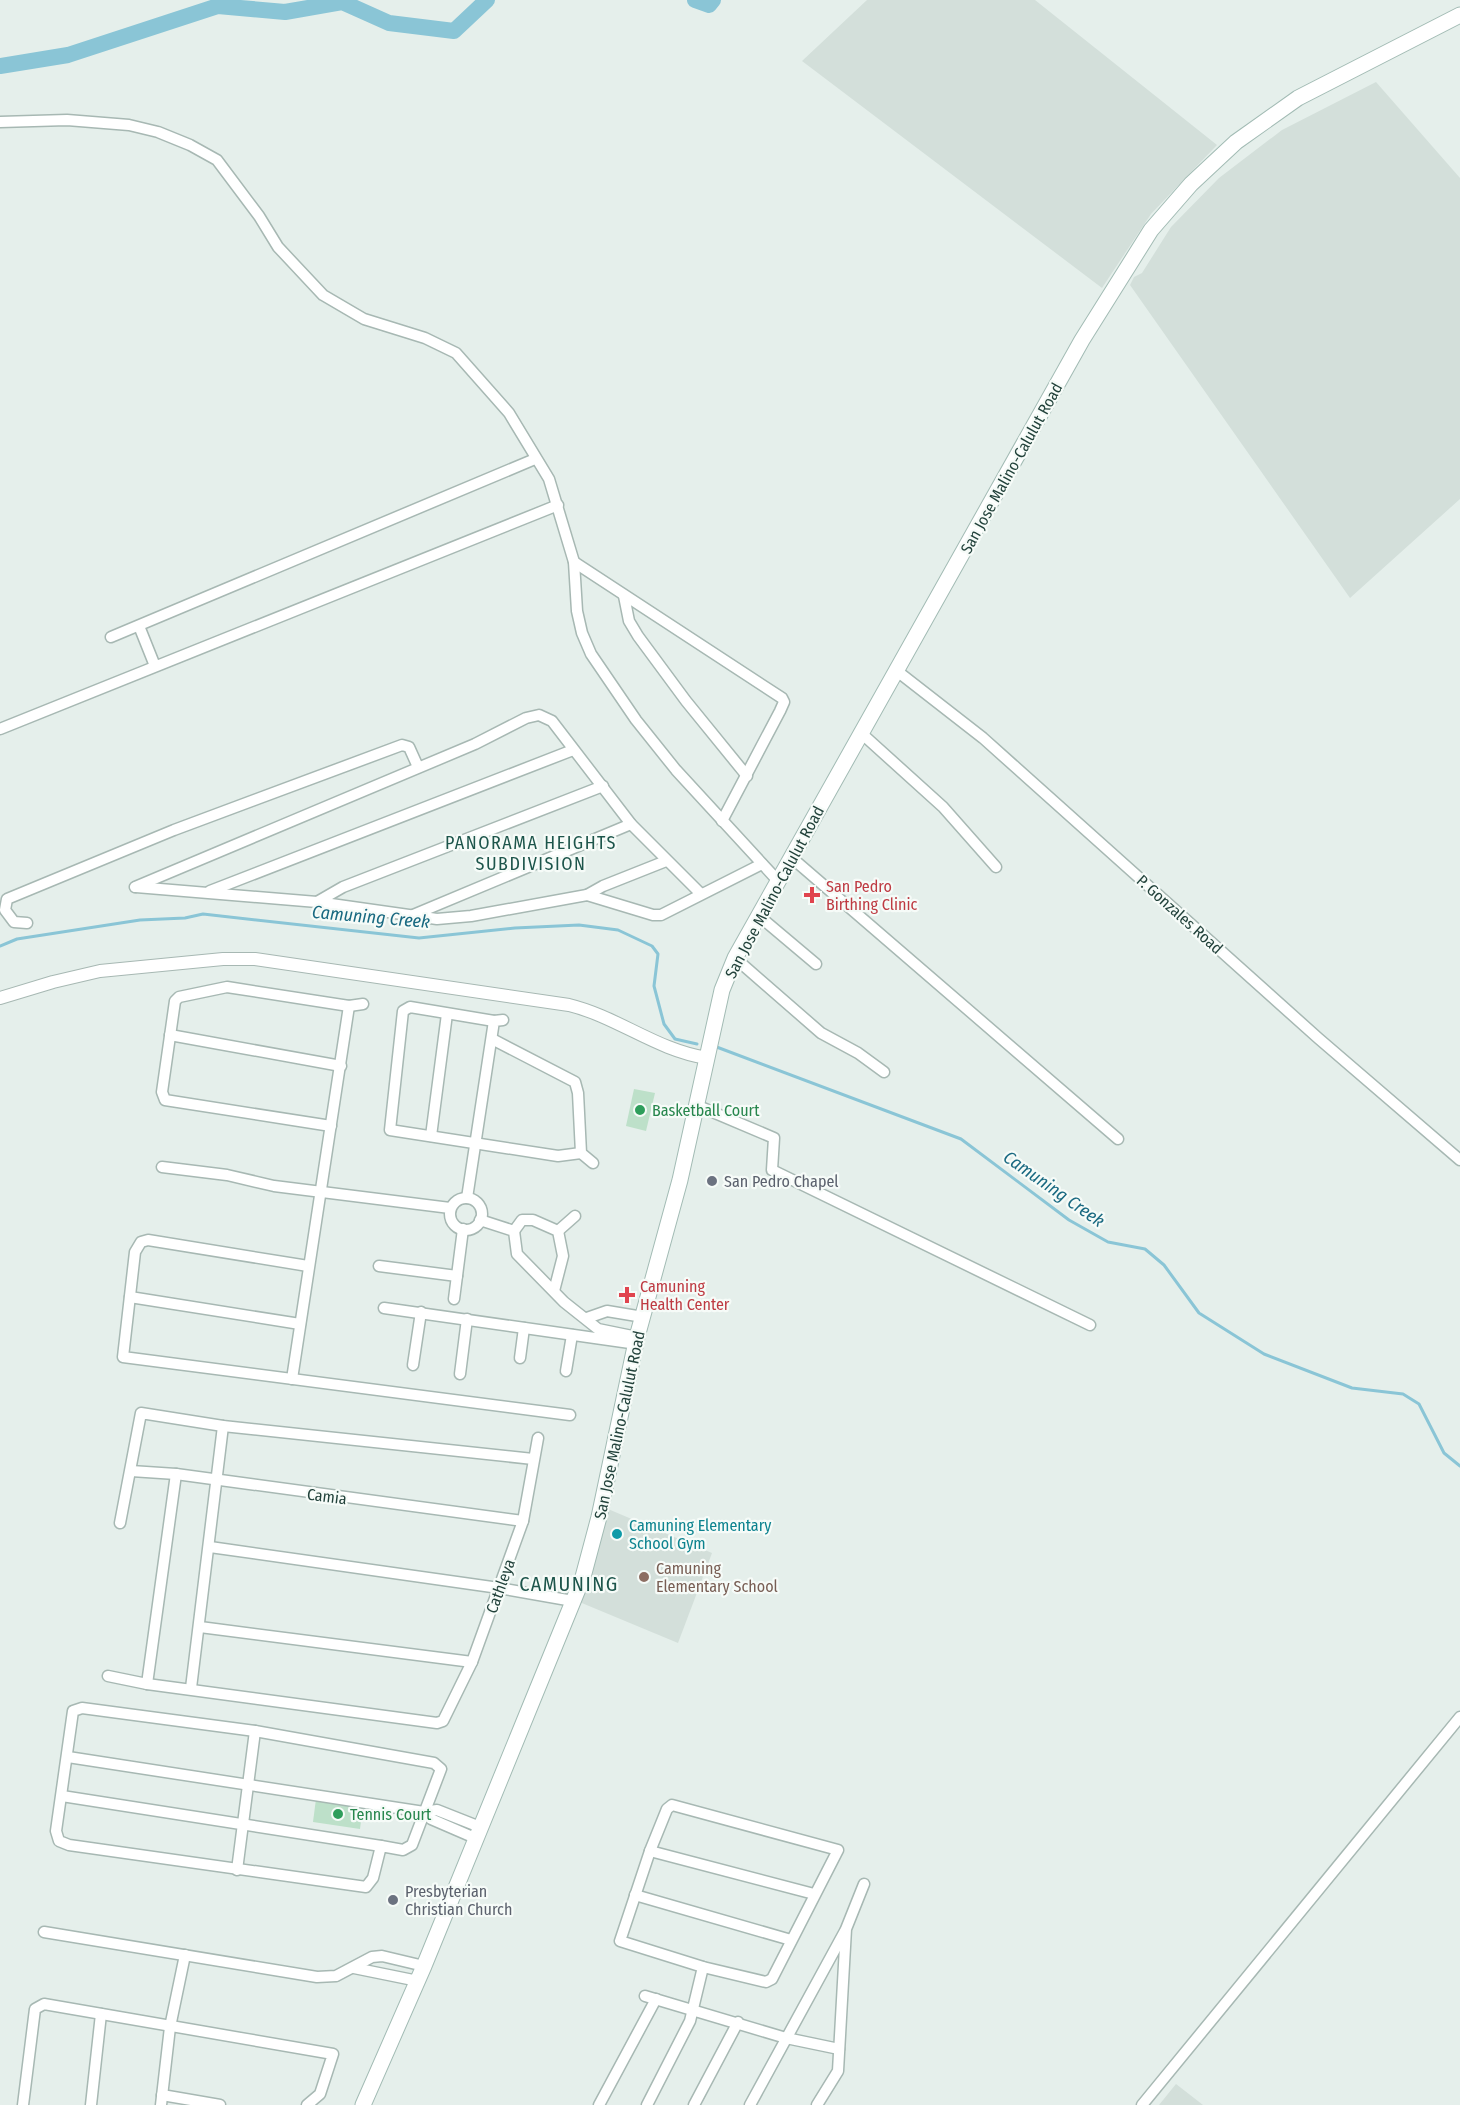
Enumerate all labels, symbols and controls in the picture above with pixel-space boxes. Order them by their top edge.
street label: San Jose Malino-Calulut Road [957,380,1066,557]
street label: San Jose Malino-Calulut Road [721,803,828,982]
district label: PANORAMA HEIGHTS SUBDIVISION [445,832,617,875]
street label: P. Gonzales Road [1133,871,1227,958]
place label: San Pedro Birthing Clinic [826,877,917,914]
marker: San Pedro Birthing Clinic [803,886,821,904]
water label: Camuning Creek [311,901,431,933]
place label: Basketball Court [652,1101,760,1120]
marker: Basketball Court [633,1103,647,1117]
water label: Camuning Creek [999,1146,1109,1232]
place label: San Pedro Chapel [724,1172,839,1191]
marker: San Pedro Chapel [705,1174,719,1188]
place label: Camuning Health Center [640,1277,730,1314]
marker: Camuning Health Center [618,1286,636,1304]
street label: San Jose Malino-Calulut Road [590,1329,649,1521]
street label: Camia [306,1485,348,1508]
place label: Camuning Elementary School Gym [629,1516,772,1553]
marker: Camuning Elementary School Gym [610,1527,624,1541]
street label: Cathleya [482,1556,519,1616]
place label: Camuning Elementary School [656,1559,778,1596]
marker: Camuning Elementary School [637,1570,651,1584]
district label: CAMUNING [519,1572,619,1596]
place label: Tennis Court [350,1805,432,1824]
marker: Tennis Court [331,1807,345,1821]
place label: Presbyterian Christian Church [405,1882,512,1919]
marker: Presbyterian Christian Church [386,1893,400,1907]

